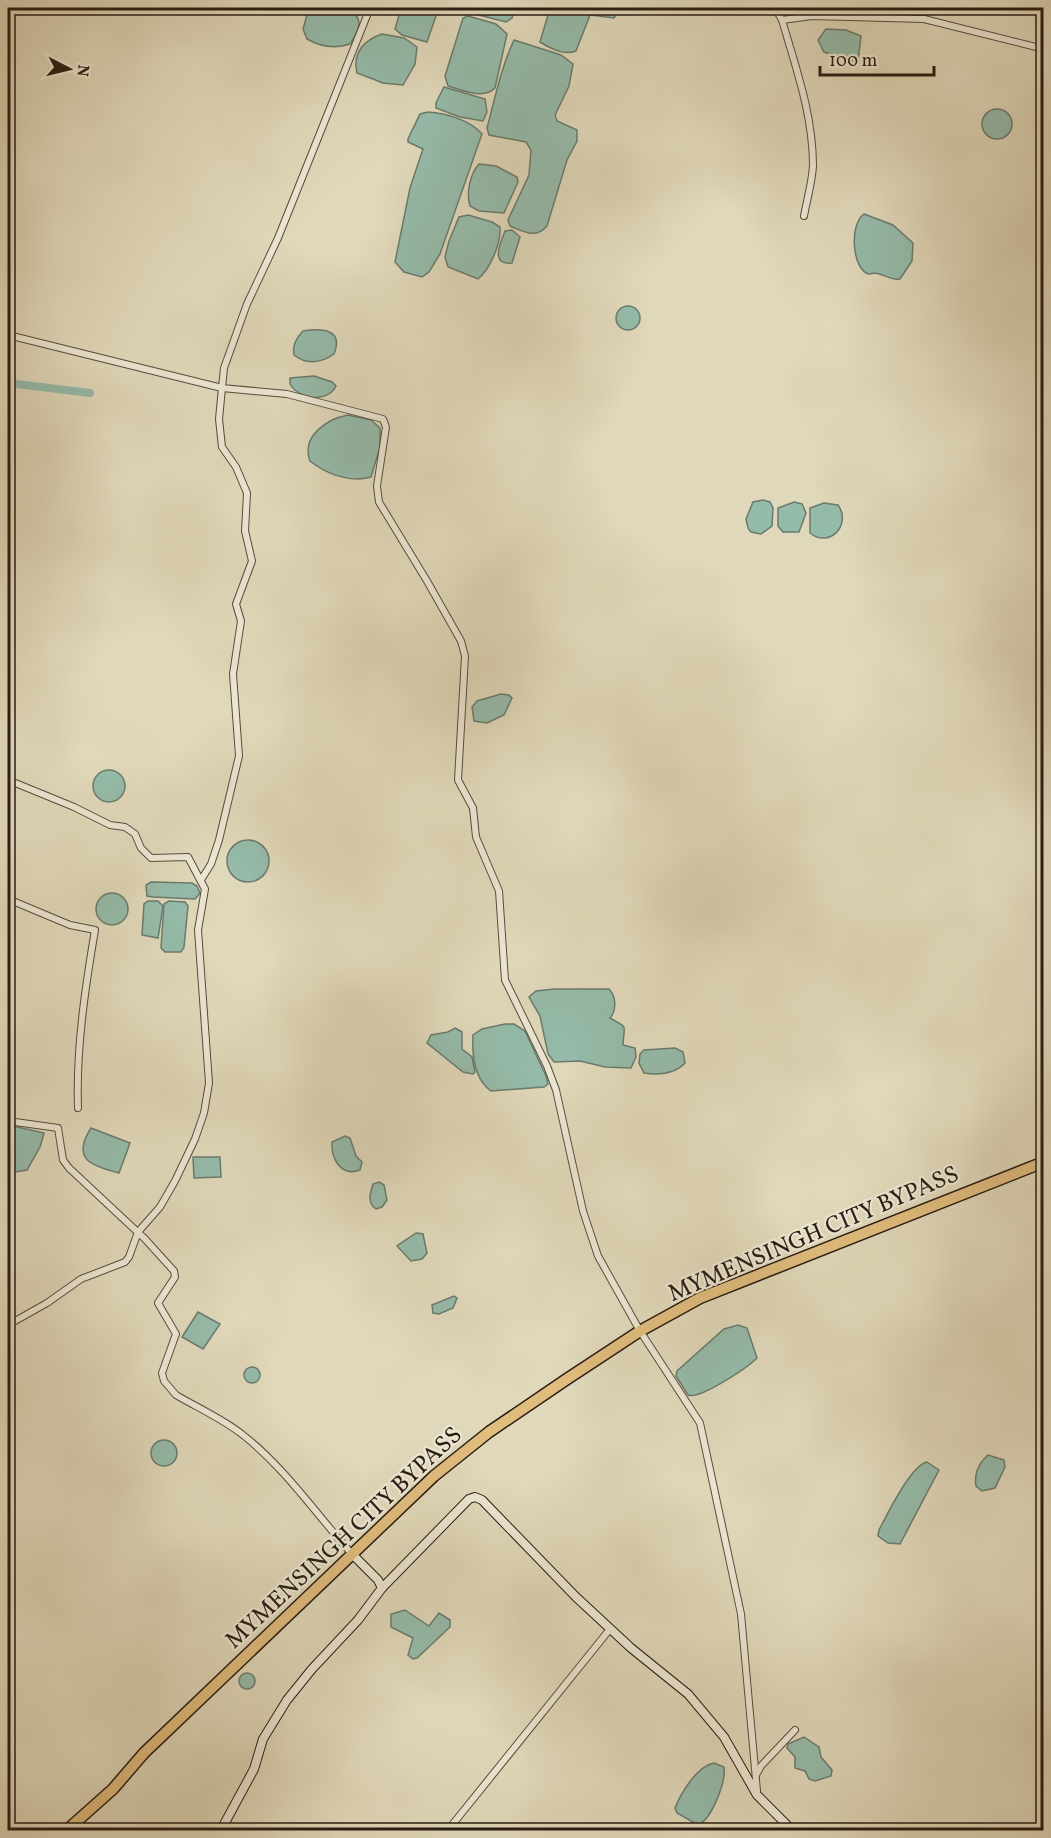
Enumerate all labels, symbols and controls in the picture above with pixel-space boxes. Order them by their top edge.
north arrow [39,39,99,99]
scale bar [820,39,934,77]
text: 100 m [829,49,878,74]
text: N [70,63,94,78]
street label: MYMENSINGH CITY BYPASS [663,1158,964,1312]
street label: MYMENSINGH CITY BYPASS [218,1419,470,1658]

